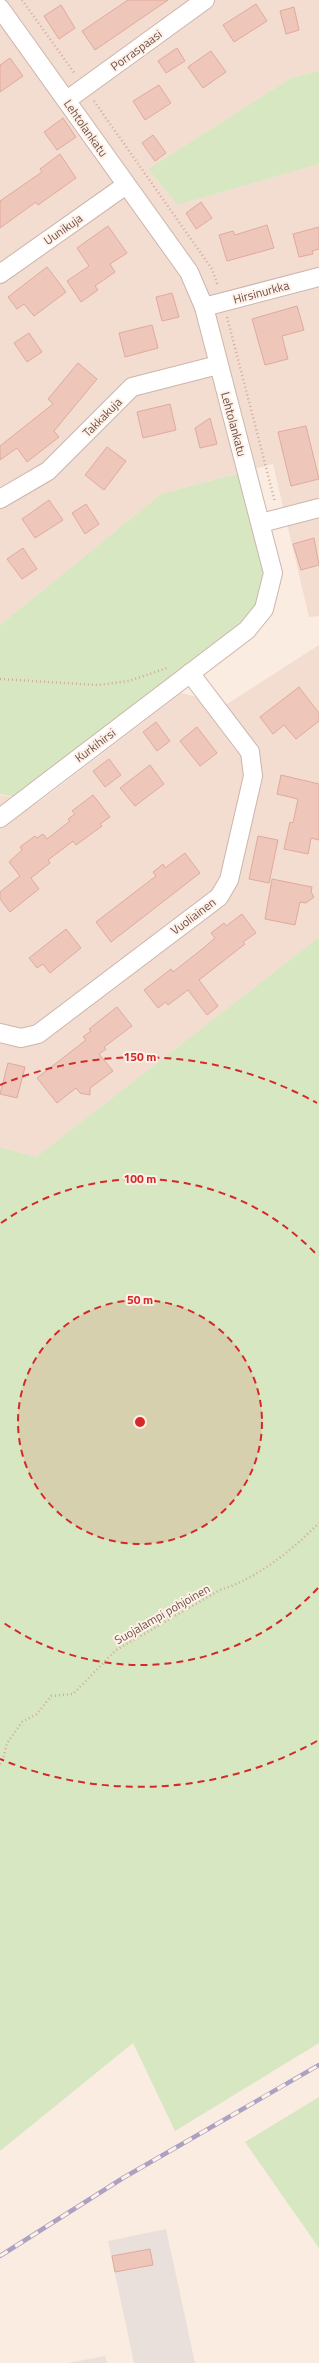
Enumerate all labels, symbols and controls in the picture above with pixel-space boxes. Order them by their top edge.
street label: Porraspaasi [106,25,166,75]
street label: Lehtolankatu [59,95,113,161]
street label: Uunikuja [40,209,86,249]
street label: Hirsinurkka [231,275,291,309]
street label: Lehtolankatu [216,390,252,458]
street label: Takkakuja [78,393,126,441]
street label: Kurkihirsi [71,723,119,767]
street label: Vuoliainen [166,893,220,939]
text: 150 m [124,1047,156,1066]
text: 100 m [124,1169,156,1188]
text: 50 m [127,1290,153,1309]
centre of rings [133,1415,147,1429]
street label: Suojalampi pohjoinen [111,1579,213,1649]

